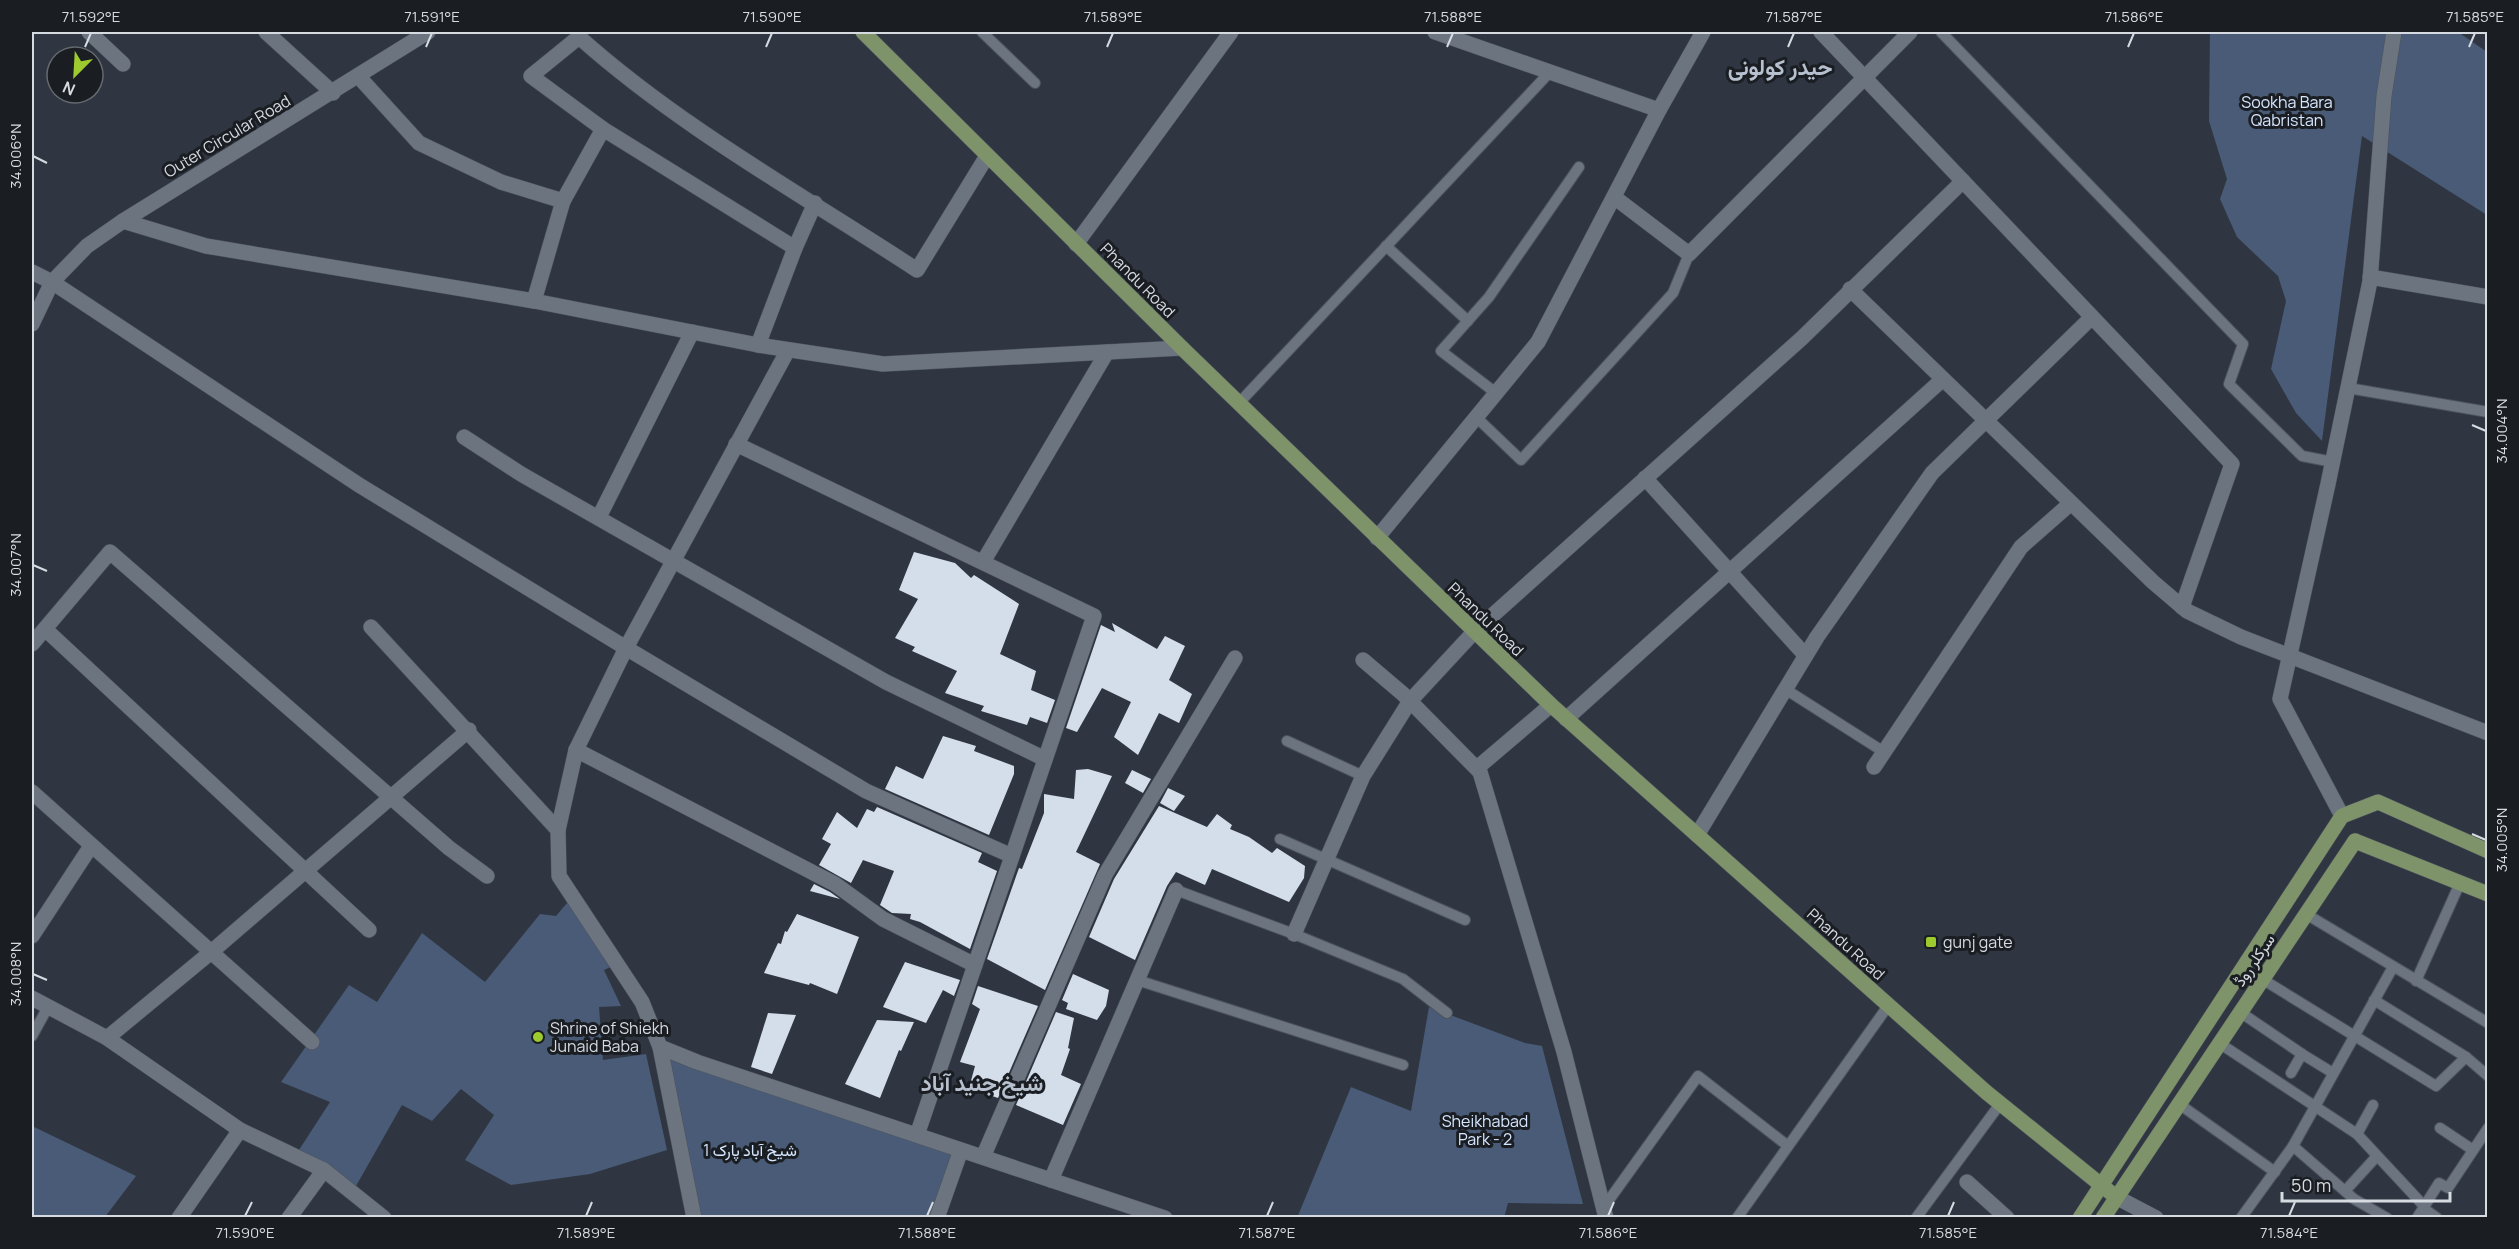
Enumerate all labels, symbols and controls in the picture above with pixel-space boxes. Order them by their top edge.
text: 71.592°E [62,6,120,27]
text: 71.591°E [404,6,460,27]
text: 71.590°E [742,6,802,27]
text: 71.589°E [1084,6,1142,27]
text: 71.588°E [1424,6,1482,27]
text: 71.587°E [1766,6,1822,27]
text: 71.586°E [2105,6,2163,27]
text: 71.585°E [2446,6,2504,27]
north arrow [45,45,105,105]
district label: حیدر کولونی [1728,52,1832,82]
text: N [59,76,79,101]
street label: Outer Circular Road [160,89,294,183]
park label: Sookha Bara Qabristan [2241,91,2333,131]
text: 34.006°N [5,123,26,189]
street label: Phandu Road [1096,238,1180,322]
text: 34.004°N [2491,399,2512,463]
text: 34.007°N [5,533,26,597]
street label: Phandu Road [1443,577,1529,661]
text: 34.005°N [2491,808,2512,872]
street label: Phandu Road [1802,903,1890,985]
street label: سرکلر روڈ [2228,929,2280,991]
place label: gunj gate [1943,931,2013,953]
marker: gunj gate [1924,935,1938,949]
text: 34.008°N [5,942,26,1006]
place label: Shrine of Shiekh Junaid Baba [550,1017,669,1057]
marker: Shrine of Shiekh Junaid Baba [531,1030,545,1044]
district label: شیخ جنید آباد [921,1068,1043,1099]
park label: Sheikhabad Park - 2 [1442,1110,1528,1150]
park label: شیخ آباد پارک 1 [703,1139,797,1162]
scale bar [2282,1165,2450,1203]
text: 50 m [2291,1173,2331,1197]
text: 71.590°E [215,1222,275,1243]
text: 71.589°E [557,1222,615,1243]
text: 71.588°E [898,1222,956,1243]
text: 71.587°E [1239,1222,1295,1243]
text: 71.586°E [1579,1222,1637,1243]
text: 71.585°E [1919,1222,1977,1243]
text: 71.584°E [2260,1222,2318,1243]

